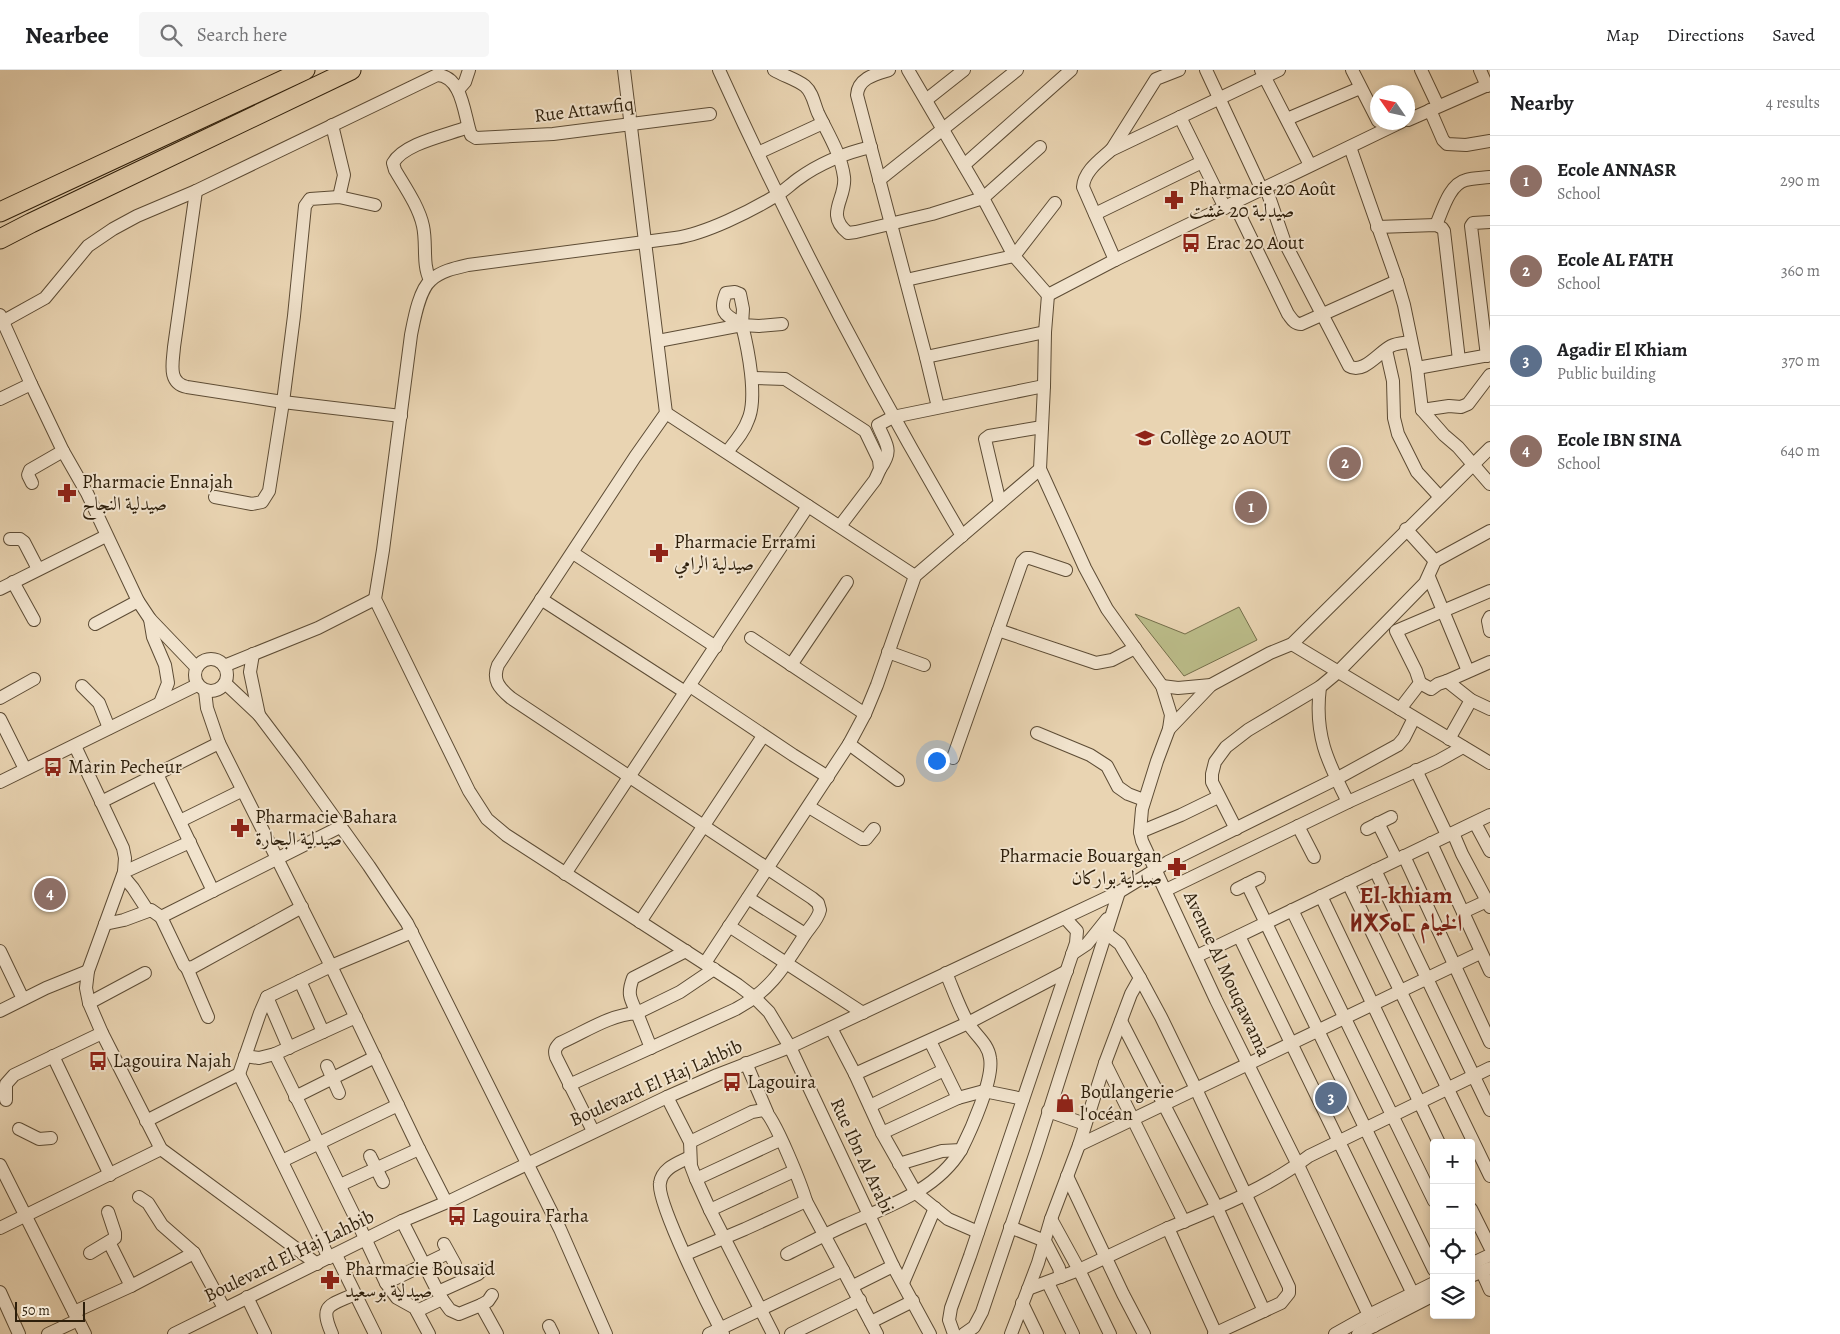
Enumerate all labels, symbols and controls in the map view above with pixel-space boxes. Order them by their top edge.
search box [139,12,489,57]
text: Nearbee [25,19,109,51]
icon: search [157,21,185,49]
text: Search here [197,22,287,48]
text: Map [1606,23,1639,47]
text: Directions [1667,23,1744,47]
text: Saved [1772,23,1815,47]
north arrow [1370,85,1415,130]
text: Nearby [1510,89,1573,117]
street label: Rue Attawfiq [533,91,635,129]
text: 4 results [1766,92,1820,114]
text: Ecole ANNASR [1557,157,1676,183]
text: 1 [1523,170,1529,192]
text: 290 m [1780,170,1820,192]
place label: Pharmacie 20 Août صيدلية 20 غشت [1189,176,1336,224]
text: School [1557,183,1600,205]
pharmacy icon: Pharmacie 20 Août صيدلية 20 غشت [1163,189,1185,211]
place label: Erac 20 Aout [1206,230,1304,256]
bus stop icon: Erac 20 Aout [1180,232,1202,254]
text: Ecole AL FATH [1557,247,1674,273]
text: 2 [1522,260,1530,282]
text: 360 m [1781,260,1820,282]
text: School [1557,273,1600,295]
text: Agadir El Khiam [1557,337,1688,363]
text: 3 [1523,350,1529,372]
text: 370 m [1782,350,1820,372]
text: Public building [1557,363,1656,385]
place label: Collège 20 AOUT [1160,425,1291,451]
school or university icon: Collège 20 AOUT [1134,427,1156,449]
text: Ecole IBN SINA [1557,427,1681,453]
text: 4 [1522,440,1530,462]
text: 640 m [1780,440,1820,462]
pin: 2 [1329,444,1361,482]
text: School [1557,453,1600,475]
place label: Pharmacie Ennajah صيدلية النجاح [82,469,233,521]
pharmacy icon: Pharmacie Ennajah صيدلية النجاح [56,482,78,504]
pin: 1 [1235,488,1267,526]
place label: Pharmacie Errami صيدلية الرامي [674,529,816,579]
pharmacy icon: Pharmacie Errami صيدلية الرامي [648,542,670,564]
your location [924,748,950,774]
place label: Marin Pecheur [68,754,182,780]
bus stop icon: Marin Pecheur [42,756,64,778]
place label: Pharmacie Bahara صيدلية البحارة [255,804,397,852]
pharmacy icon: Pharmacie Bahara صيدلية البحارة [229,817,251,839]
place label: Pharmacie Bouargan صيدلية بواركان [999,843,1162,891]
pharmacy icon: Pharmacie Bouargan صيدلية بواركان [1166,856,1188,878]
pin: 4 [34,875,66,913]
district label: El-khiam ⵍⵅⵢⴰⵎ الخيام [1350,879,1462,944]
street label: Avenue Al Mouqawama [1177,886,1277,1061]
street label: Boulevard El Haj Lahbib [566,1033,746,1133]
place label: Lagouira Najah [113,1048,232,1074]
bus stop icon: Lagouira Najah [87,1050,109,1072]
place label: Lagouira [747,1069,816,1095]
bus stop icon: Lagouira [721,1071,743,1093]
place label: Boulangerie l'océan [1080,1079,1174,1127]
pin: 3 [1315,1079,1347,1117]
shop icon: Boulangerie l'océan [1054,1092,1076,1114]
street label: Rue Ibn Al Arabi [824,1094,900,1218]
map controls [1430,1139,1475,1319]
button: + [1430,1139,1475,1184]
button: − [1430,1184,1475,1229]
street label: Boulevard El Haj Lahbib [200,1203,378,1309]
place label: Lagouira Farha [472,1203,589,1229]
bus stop icon: Lagouira Farha [446,1205,468,1227]
button: locate [1430,1229,1475,1274]
place label: Pharmacie Bousaid صيدلية بوسعيد [345,1256,496,1304]
pharmacy icon: Pharmacie Bousaid صيدلية بوسعيد [319,1269,341,1291]
button: layers [1430,1274,1475,1319]
scale bar [15,1299,85,1322]
text: 50 m [22,1301,50,1320]

